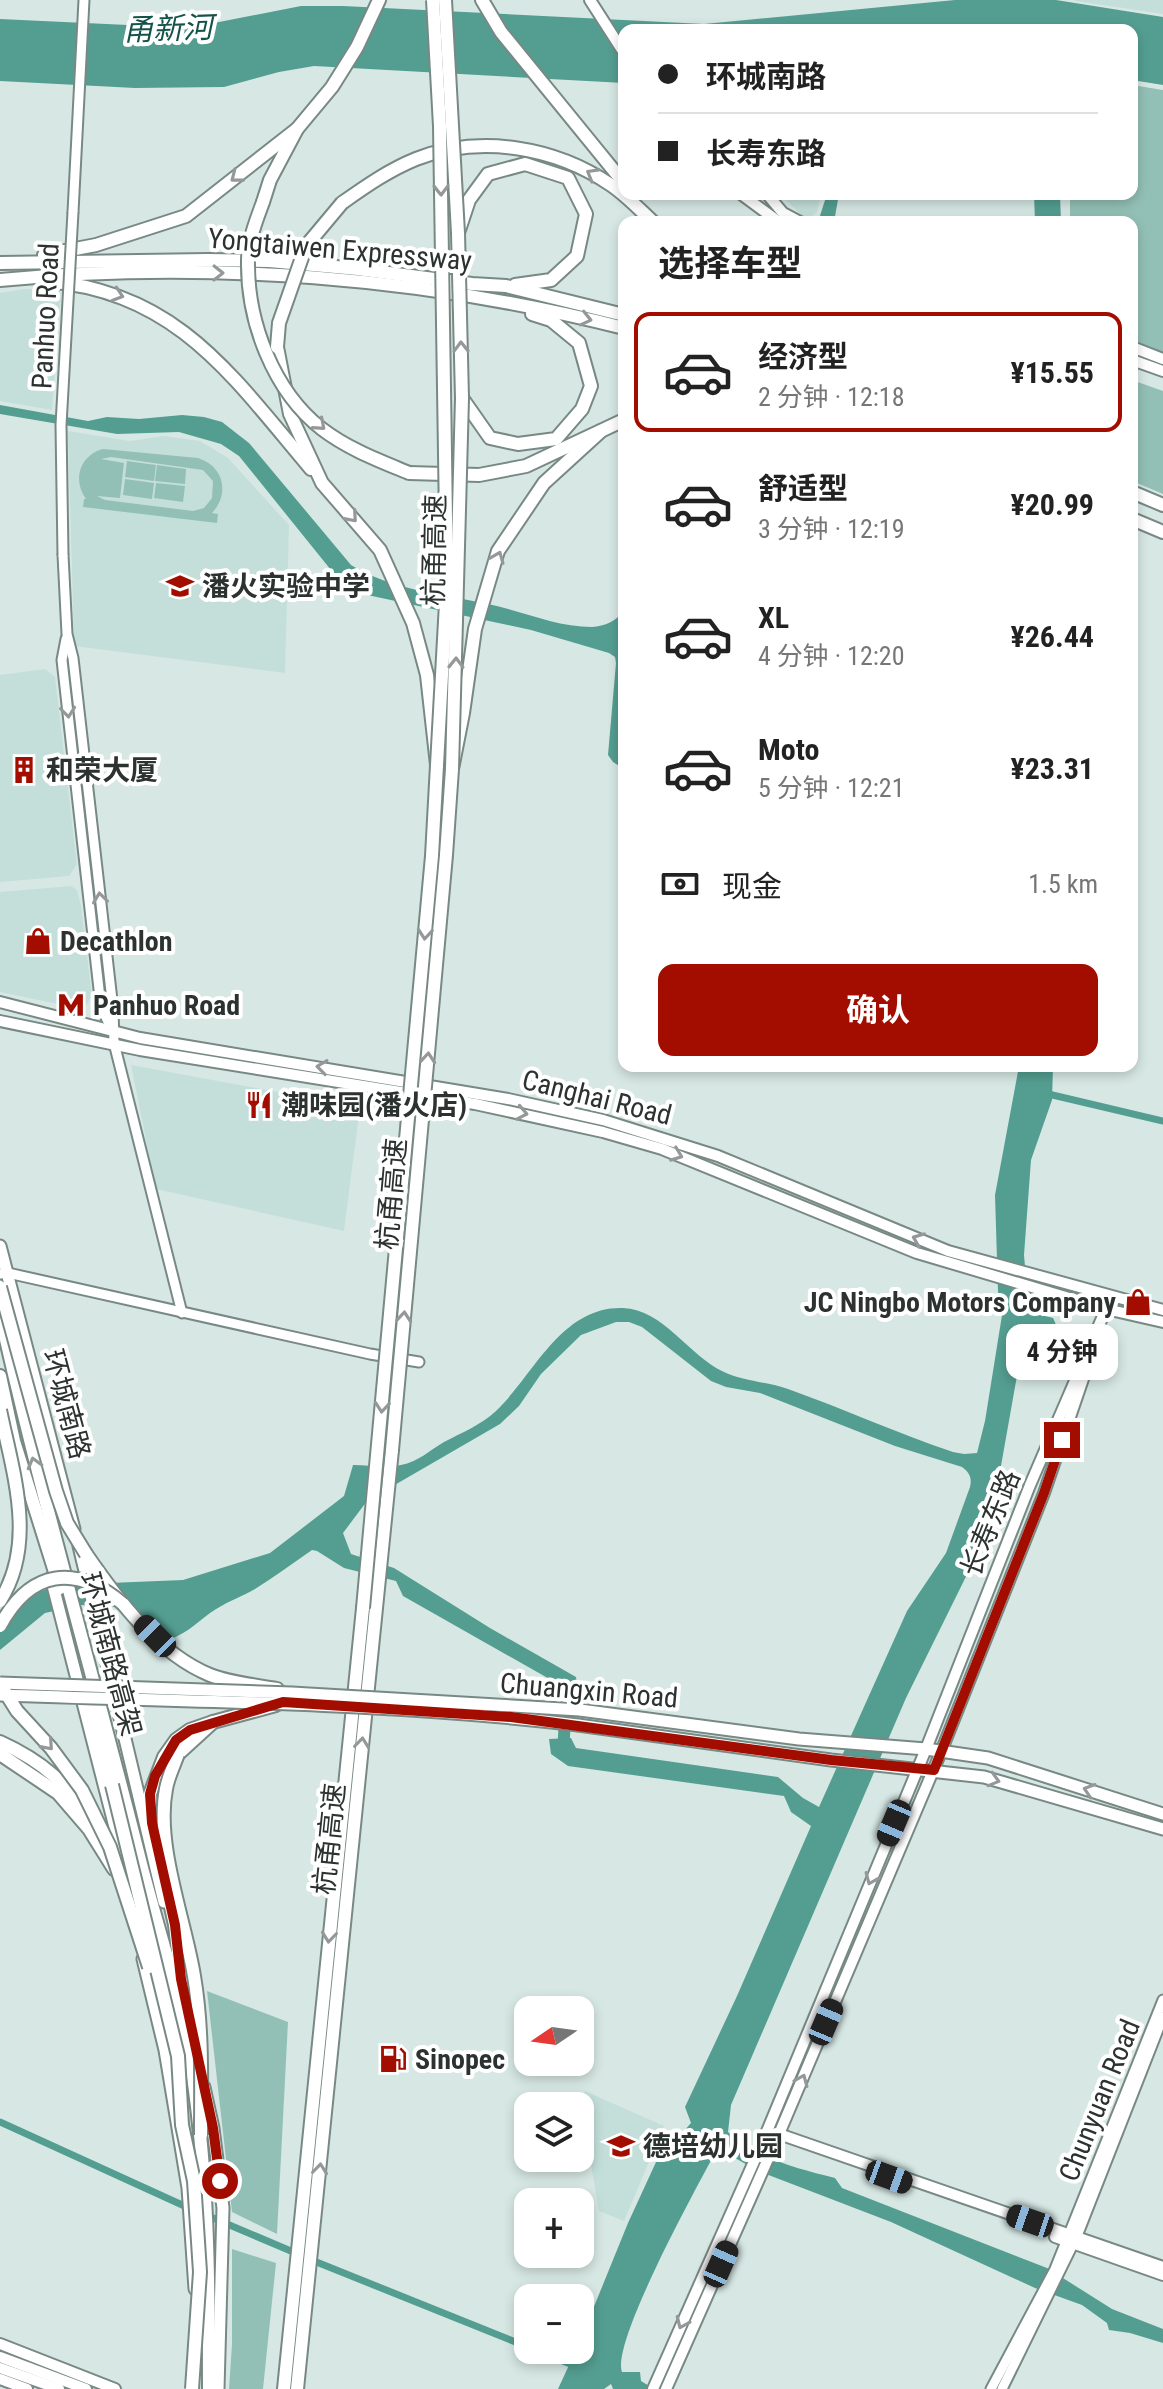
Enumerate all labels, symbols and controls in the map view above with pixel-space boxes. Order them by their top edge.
water label: 甬新河 [122,9,219,48]
text: 环城南路 [706,59,826,94]
text: 长寿东路 [706,136,826,171]
one-way arrow [230,168,245,182]
one-way arrow [586,168,601,183]
one-way arrow [432,184,450,197]
street label: Yongtaiwen Expressway [207,222,474,277]
street label: Panhuo Road [25,242,66,390]
text: 选择车型 [658,243,802,285]
one-way arrow [212,264,225,282]
one-way arrow [110,286,124,302]
one-way arrow [579,310,592,327]
icon: car [662,336,734,408]
text: 经济型 [758,339,848,374]
one-way arrow [452,340,469,353]
text: ¥15.55 [1010,355,1094,390]
text: 2 分钟 · 12:18 [758,382,904,412]
one-way arrow [310,415,325,430]
icon: car [662,468,734,540]
text: 舒适型 [758,471,848,506]
text: ¥20.99 [1010,487,1094,522]
street label: 杭甬高速 [417,494,452,606]
one-way arrow [342,508,357,522]
text: 3 分钟 · 12:19 [758,514,904,544]
one-way arrow [488,550,505,564]
place label: 潘火实验中学 [202,570,370,603]
school or university icon: 潘火实验中学 [165,571,195,601]
icon: car [662,600,734,672]
text: XL [758,600,789,635]
text: ¥26.44 [1010,619,1094,654]
text: 4 分钟 · 12:20 [758,641,904,671]
one-way arrow [447,656,464,669]
one-way arrow [60,706,77,719]
icon: car [662,732,734,804]
text: Moto [758,732,819,767]
text: ¥23.31 [1010,751,1094,786]
place label: 和荣大厦 [46,754,158,787]
building icon: 和荣大厦 [9,755,39,785]
text: 5 分钟 · 12:21 [758,773,904,803]
icon: cash [658,862,702,906]
text: 现金 [722,869,782,904]
text: 1.5 km [1028,869,1098,899]
one-way arrow [92,891,109,904]
place label: Decathlon [60,925,172,958]
shop icon: Decathlon [23,926,53,956]
one-way arrow [417,928,434,941]
button: 确认 [658,964,1098,1056]
place label: Panhuo Road [93,989,240,1022]
metro station icon: Panhuo Road [56,990,86,1020]
one-way arrow [419,1051,436,1064]
one-way arrow [315,1059,329,1076]
street label: Canghai Road [519,1063,675,1132]
place label: 潮味园(潘火店) [281,1089,467,1122]
restaurant icon: 潮味园(潘火店) [244,1090,274,1120]
one-way arrow [515,1103,528,1120]
street label: 杭甬高速 [370,1137,413,1251]
one-way arrow [669,1145,683,1162]
one-way arrow [912,1232,926,1249]
place label: JC Ningbo Motors Company [804,1286,1117,1319]
shop icon: JC Ningbo Motors Company [1123,1287,1153,1317]
one-way arrow [395,1310,412,1323]
callout: 4 分钟 [1006,1324,1118,1380]
text: 4 分钟 [1026,1337,1098,1367]
street label: 环城南路 [36,1346,97,1462]
one-way arrow [374,1401,391,1414]
route end [1044,1422,1080,1458]
one-way arrow [27,1457,44,1471]
street label: 长寿东路 [954,1465,1027,1581]
street label: 环城南路高架 [73,1569,148,1740]
car [130,1611,180,1661]
street label: Chuangxin Road [499,1666,679,1715]
one-way arrow [38,1736,52,1750]
one-way arrow [354,1736,371,1749]
one-way arrow [987,1771,1001,1787]
street label: 杭甬高速 [307,1782,352,1896]
one-way arrow [1082,1783,1096,1799]
car [874,1796,914,1850]
one-way arrow [865,1871,881,1885]
one-way arrow [321,1930,338,1943]
car [806,1995,846,2049]
north arrow [514,1996,594,2076]
map controls [514,1996,594,2364]
street label: Chunyuan Road [1052,2015,1147,2186]
place label: Sinopec [415,2043,505,2076]
fuel station icon: Sinopec [378,2044,408,2074]
one-way arrow [792,2073,808,2088]
button: layers [514,2092,594,2172]
place label: 德培幼儿园 [643,2130,783,2163]
school or university icon: 德培幼儿园 [606,2131,636,2161]
car [862,2158,916,2196]
one-way arrow [311,2162,328,2175]
route start [202,2163,238,2199]
button: + [514,2188,594,2268]
car [1003,2202,1057,2240]
car [700,2237,742,2291]
button: − [514,2284,594,2364]
one-way arrow [675,2315,691,2329]

